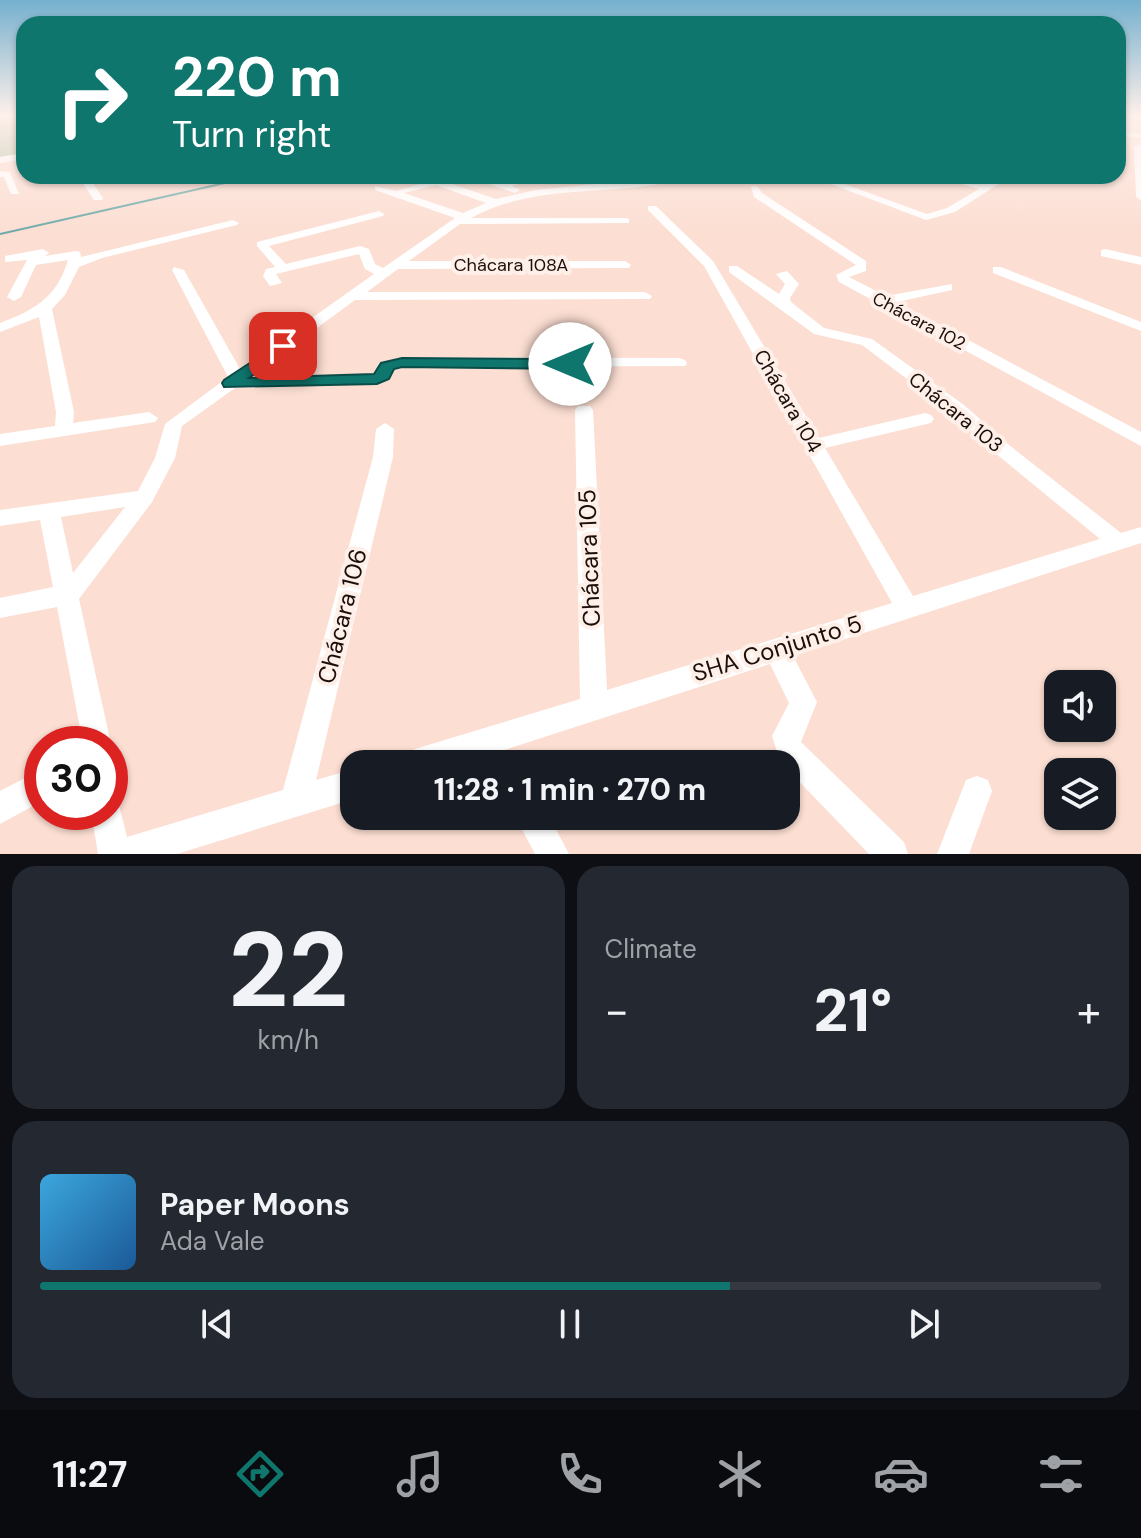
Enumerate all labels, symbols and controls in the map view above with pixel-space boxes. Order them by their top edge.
text: 220 m [172,40,342,113]
icon: right [40,48,144,152]
text: Turn right [172,111,331,158]
street label: Chácara 108A [454,253,568,277]
street label: Chácara 102 [868,286,970,356]
pin [249,312,317,380]
position arrow [528,322,612,406]
icon: arrive [261,324,305,368]
street label: Chácara 104 [748,345,828,457]
street label: Chácara 103 [903,366,1009,458]
street label: Chácara 105 [571,489,607,627]
street label: Chácara 106 [310,545,374,687]
street label: SHA Conjunto 5 [689,608,865,688]
map controls [1044,670,1116,830]
button: sound [1044,670,1116,742]
speed limit sign: 30 [24,726,128,830]
button: layers [1044,758,1116,830]
text: 11:28 · 1 min · 270 m [434,770,706,809]
text: 22 [228,903,348,1038]
text: Climate [605,932,697,966]
text: 21° [813,971,892,1050]
text: − [605,982,629,1040]
text: + [1077,982,1101,1040]
text: km/h [258,1023,319,1057]
text: Paper Moons [160,1185,350,1224]
text: Ada Vale [160,1224,265,1258]
icon: previous [195,1302,239,1346]
icon: pause [548,1302,592,1346]
icon: next [902,1302,946,1346]
icon: directions [232,1446,288,1502]
icon: music [392,1446,448,1502]
icon: phone [552,1446,608,1502]
icon: climate [712,1446,768,1502]
icon: car [873,1446,929,1502]
icon: filters [1033,1446,1089,1502]
text: 11:27 [52,1451,127,1498]

